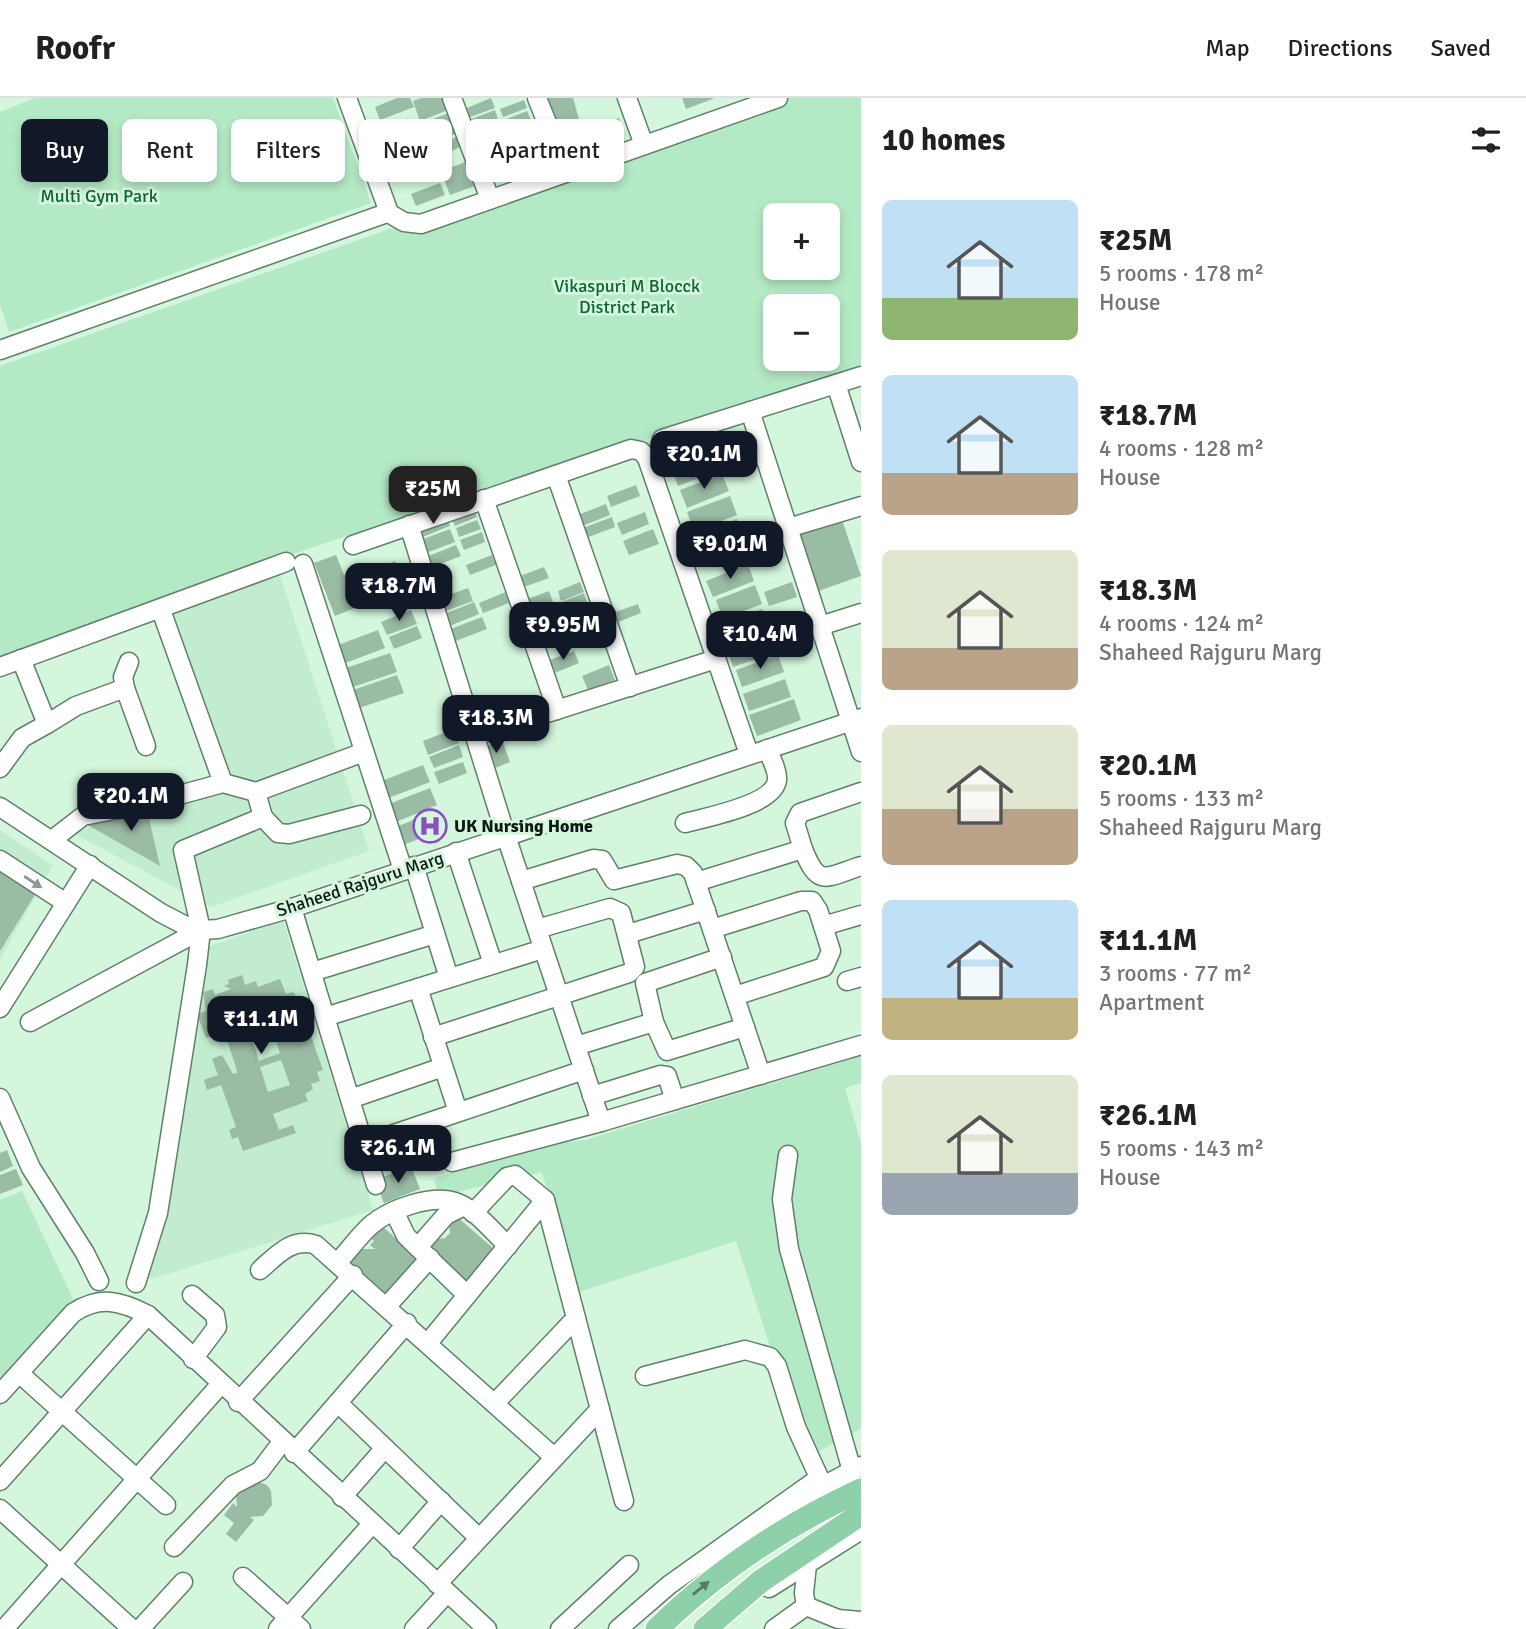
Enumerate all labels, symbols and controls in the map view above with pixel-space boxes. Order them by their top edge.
text: Roofr [35,28,115,69]
text: Map [1205,33,1250,63]
text: Directions [1288,33,1393,63]
text: Saved [1431,33,1491,63]
chip: Buy [21,119,108,182]
chip: Rent [122,119,217,182]
chip: Filters [231,119,345,182]
chip: New [359,119,452,182]
chip: Apartment [466,119,624,182]
icon: filters [1467,121,1505,159]
text: 10 homes [882,122,1005,159]
park label: Multi Gym Park [40,185,158,207]
map controls [763,203,840,371]
button: + [763,203,840,280]
text: ₹25M [1099,222,1173,259]
icon: home [938,228,1022,312]
text: 5 rooms · 178 m² [1099,259,1264,288]
park label: Vikaspuri M Blocck District Park [554,275,700,318]
text: House [1099,288,1161,317]
button: − [763,294,840,371]
text: ₹18.7M [1099,397,1197,434]
icon: home [938,403,1022,487]
pin: ₹20.1M [647,432,761,491]
text: 4 rooms · 128 m² [1099,434,1264,463]
text: ₹20.1M [666,439,742,468]
text: House [1099,463,1161,492]
pin: ₹25M [392,466,474,526]
text: ₹25M [405,474,461,503]
pin: ₹9.01M [673,522,787,581]
text: ₹9.01M [692,529,768,558]
pin: ₹18.7M [342,564,456,623]
text: ₹18.7M [361,571,437,600]
text: ₹18.3M [1099,572,1197,609]
icon: home [938,578,1022,662]
pin: ₹9.95M [506,602,620,662]
text: 4 rooms · 124 m² [1099,609,1264,638]
text: ₹9.95M [525,610,601,639]
pin: ₹10.4M [703,612,817,671]
text: ₹10.4M [722,619,798,648]
text: Shaheed Rajguru Marg [1099,638,1322,667]
pin: ₹18.3M [439,696,553,755]
text: ₹18.3M [458,703,534,732]
text: ₹20.1M [1099,747,1197,784]
icon: home [938,753,1022,837]
pin: ₹20.1M [74,774,188,833]
text: ₹20.1M [93,781,169,810]
text: 5 rooms · 133 m² [1099,784,1264,813]
hospital icon: UK Nursing Home [411,807,449,845]
text: Shaheed Rajguru Marg [1099,813,1322,842]
place label: UK Nursing Home [454,815,593,837]
street label: Shaheed Rajguru Marg [274,847,446,921]
one-way arrow [23,875,43,888]
text: ₹11.1M [1099,922,1197,959]
icon: home [938,928,1022,1012]
text: 3 rooms · 77 m² [1099,959,1252,988]
text: Apartment [1099,988,1204,1017]
pin: ₹11.1M [204,996,318,1056]
text: ₹11.1M [223,1004,299,1033]
text: ₹26.1M [1099,1097,1197,1134]
icon: home [938,1103,1022,1187]
pin: ₹26.1M [341,1126,455,1185]
text: ₹26.1M [360,1133,436,1162]
text: 5 rooms · 143 m² [1099,1134,1264,1163]
text: House [1099,1163,1161,1192]
one-way arrow [692,1581,710,1596]

